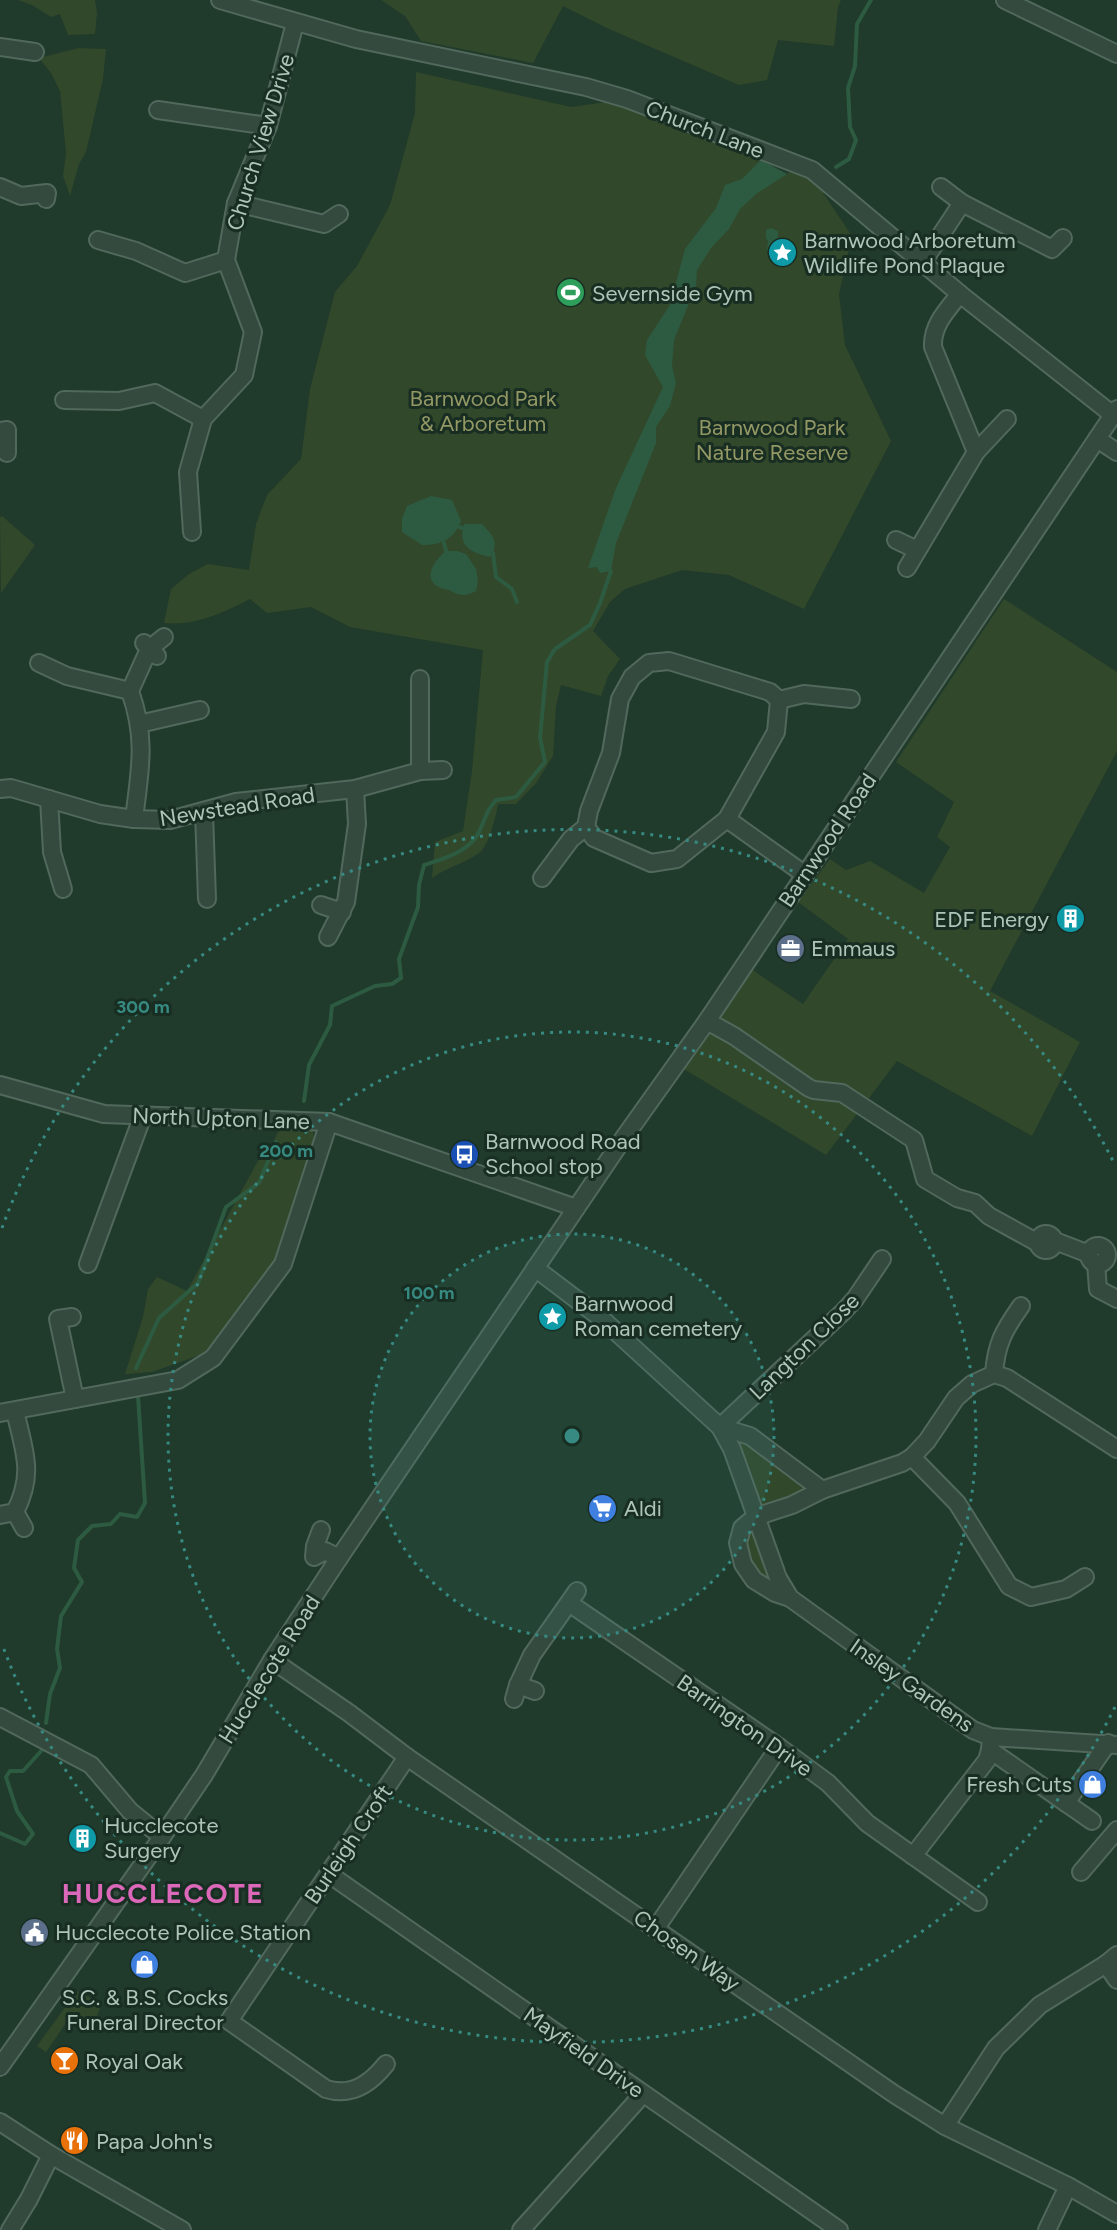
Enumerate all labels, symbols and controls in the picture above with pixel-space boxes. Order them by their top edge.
street label: Church View Drive [221,51,300,234]
street label: Church Lane [642,95,768,164]
place label: Barnwood Arboretum Wildlife Pond Plaque [804,227,1016,279]
place icon: Barnwood Arboretum Wildlife Pond Plaque [767,237,799,269]
sports icon: Severnside Gym [555,277,587,309]
place label: Severnside Gym [592,280,753,307]
park label: Barnwood Park & Arboretum [410,385,557,437]
park label: Barnwood Park Nature Reserve [696,414,848,466]
street label: Barnwood Road [773,768,882,912]
street label: Newstead Road [158,781,317,832]
building icon: EDF Energy [1054,903,1086,935]
place label: EDF Energy [934,906,1049,933]
office icon: Emmaus [774,932,806,964]
place label: Emmaus [811,935,895,962]
text: 300 m [116,996,170,1018]
street label: North Upton Lane [132,1102,310,1135]
place label: Barnwood Road School stop [485,1128,641,1180]
bus stop icon: Barnwood Road School stop [448,1138,480,1170]
text: 200 m [259,1140,313,1162]
text: 100 m [404,1282,454,1304]
street label: Langton Close [744,1287,865,1406]
place label: Barnwood Roman cemetery [574,1290,743,1342]
place icon: Barnwood Roman cemetery [537,1300,569,1332]
centre of rings [562,1426,582,1446]
supermarket icon: Aldi [587,1492,619,1524]
place label: Aldi [624,1495,662,1522]
street label: Hucclecote Road [213,1590,326,1749]
street label: Insley Gardens [845,1633,979,1738]
street label: Barrington Drive [672,1669,818,1782]
shop icon: Fresh Cuts [1077,1768,1109,1800]
place label: Fresh Cuts [966,1771,1072,1798]
street label: Burleigh Croft [299,1779,398,1909]
place label: Hucclecote Surgery [104,1812,218,1864]
building icon: Hucclecote Surgery [67,1822,99,1854]
district label: HUCCLECOTE [62,1876,264,1910]
street label: Chosen Way [628,1904,745,1997]
public building icon: Hucclecote Police Station [18,1916,50,1948]
place label: Hucclecote Police Station [55,1919,311,1946]
shop icon: S.C. & B.S. Cocks Funeral Director [129,1949,161,1981]
place label: S.C. & B.S. Cocks Funeral Director [62,1984,228,2036]
street label: Mayfield Drive [518,2001,649,2104]
bar icon: Royal Oak [48,2045,80,2077]
place label: Royal Oak [85,2048,183,2075]
restaurant icon: Papa John's [59,2125,91,2157]
place label: Papa John's [96,2128,213,2155]

